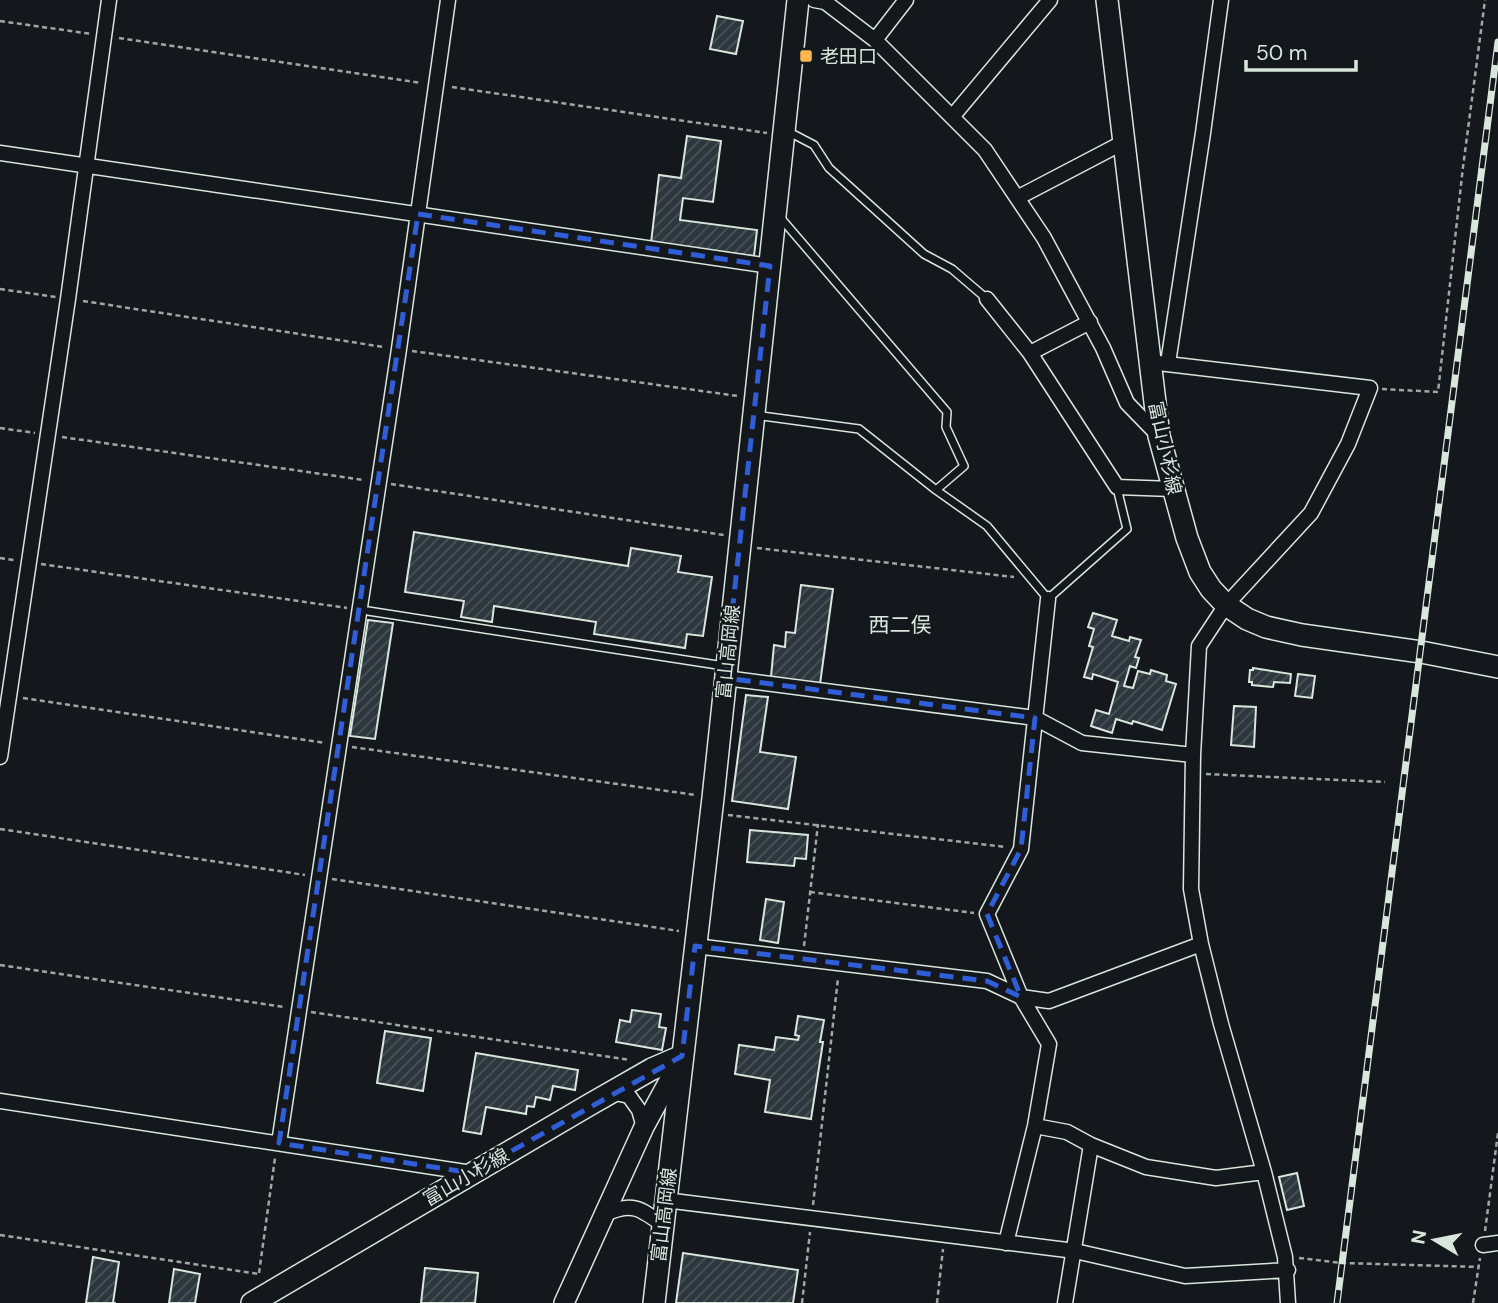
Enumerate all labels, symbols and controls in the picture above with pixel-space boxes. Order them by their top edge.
scale bar [1246,28,1356,72]
text: 50 m [1256,39,1307,67]
place label: 老田口 [820,44,877,69]
marker: 老田口 [798,48,814,64]
street label: 富山小杉線 [1143,399,1187,497]
street label: 富山高岡線 [711,603,745,701]
district label: 西二俣 [869,611,932,639]
street label: 富山小杉線 [419,1142,513,1212]
street label: 富山高岡線 [646,1166,682,1264]
north arrow [1400,1205,1470,1275]
text: N [1405,1228,1432,1246]

